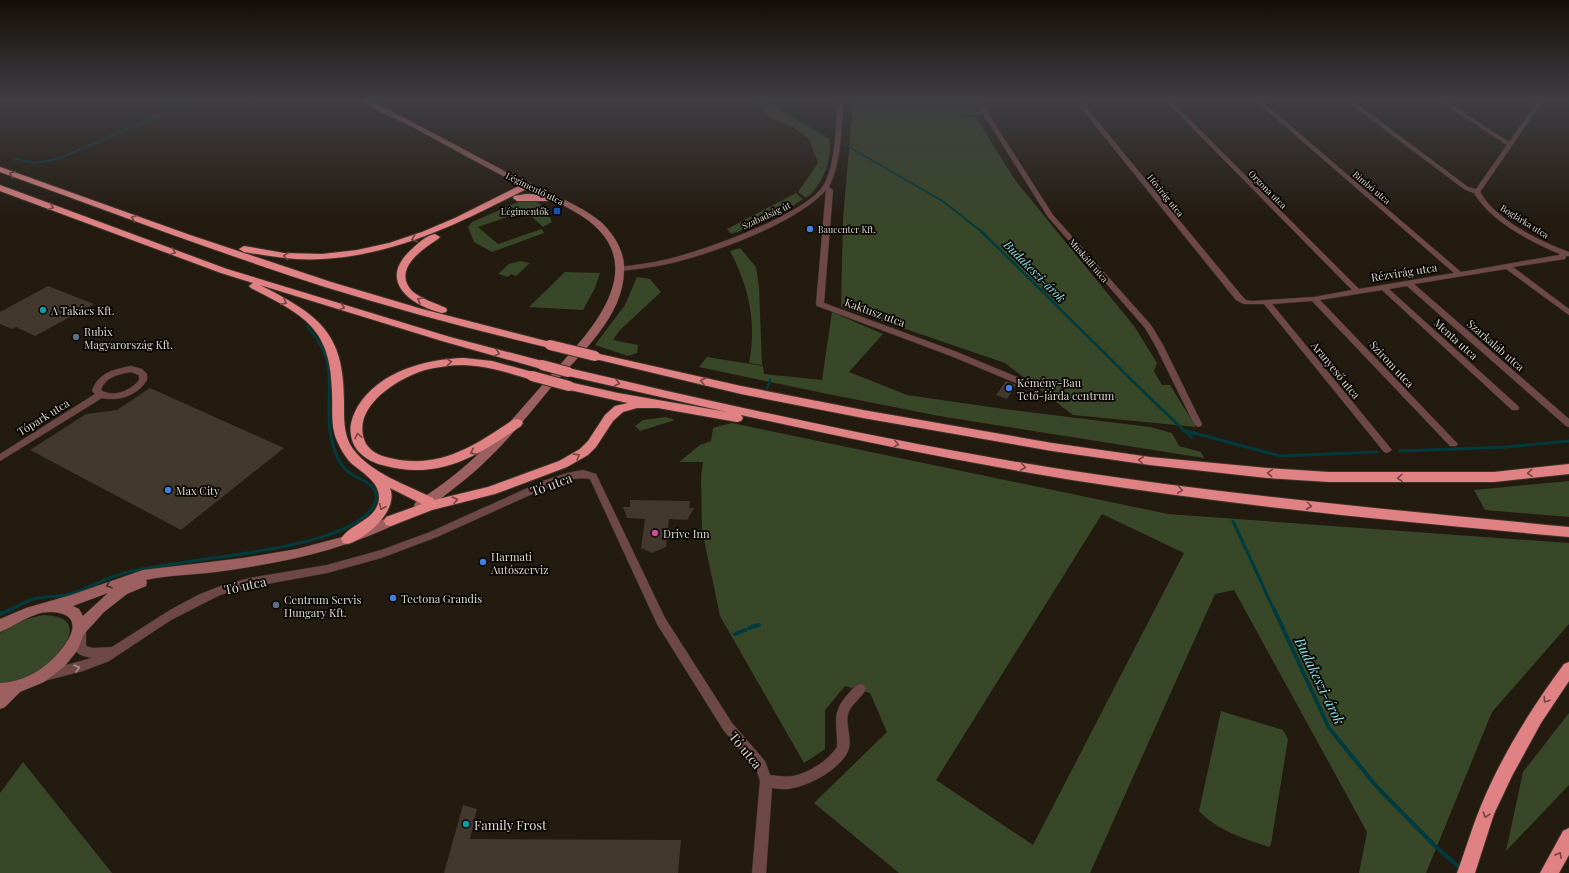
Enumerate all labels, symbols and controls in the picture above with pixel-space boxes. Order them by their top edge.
street label: Orgona utca [1246,167,1290,211]
street label: Bimbó utca [1351,168,1394,207]
street label: Légimentő utca [504,169,566,207]
one-way arrow [9,170,16,178]
street label: Hóvirág utca [1145,171,1187,219]
street label: Szabadság út [740,198,793,231]
street label: Boglárka utca [1499,201,1552,241]
one-way arrow [47,203,54,211]
place label: Légimentők [501,205,549,217]
marker: Légimentők [552,206,562,216]
one-way arrow [131,214,138,222]
place label: Baucenter Kft. [818,223,876,235]
marker: Baucenter Kft. [805,224,815,234]
one-way arrow [410,234,417,243]
water label: Budakeszi-árok [1000,236,1069,305]
street label: Muskátli utca [1067,236,1112,285]
one-way arrow [169,248,176,256]
one-way arrow [283,252,289,261]
street label: Rézvirág utca [1370,259,1439,285]
street label: Kaktusz utca [843,294,908,330]
one-way arrow [280,297,287,305]
one-way arrow [417,298,424,305]
one-way arrow [338,302,345,311]
place label: A Takács Kft. [50,303,115,318]
marker: A Takács Kft. [38,305,48,315]
street label: Menta utca [1431,315,1482,363]
street label: Szarkaláb utca [1464,316,1528,374]
place label: Rubix Magyarország Kft. [84,324,173,352]
marker: Rubix Magyarország Kft. [71,332,81,342]
street label: Aranyeső utca [1308,337,1364,402]
street label: Szirom utca [1366,337,1418,391]
one-way arrow [493,348,500,357]
one-way arrow [446,358,452,367]
place label: Kémény-Bau Tető-járda centrum [1017,375,1115,403]
one-way arrow [700,378,706,386]
one-way arrow [613,379,620,387]
marker: Kémény-Bau Tető-járda centrum [1004,383,1014,393]
street label: Tópark utca [14,395,72,439]
one-way arrow [355,433,363,440]
one-way arrow [892,439,899,447]
one-way arrow [469,447,477,455]
one-way arrow [572,454,579,461]
one-way arrow [1138,456,1144,465]
one-way arrow [1020,462,1027,471]
one-way arrow [1267,468,1273,477]
one-way arrow [1527,468,1533,477]
street label: Tó utca [528,469,575,499]
one-way arrow [1397,473,1403,482]
place label: Max City [176,483,220,498]
marker: Max City [163,485,173,495]
one-way arrow [1177,485,1183,494]
one-way arrow [451,496,458,505]
one-way arrow [1306,501,1312,510]
one-way arrow [379,503,387,511]
place label: Drive Inn [663,526,710,541]
marker: Drive Inn [650,528,660,538]
place label: Harmati Autószerviz [490,549,548,577]
marker: Harmati Autószerviz [478,557,488,567]
street label: Tó utca [222,572,268,598]
one-way arrow [106,581,113,589]
place label: Tectona Grandis [401,591,482,606]
place label: Centrum Servis Hungary Kft. [284,592,361,620]
marker: Tectona Grandis [388,593,398,603]
marker: Centrum Servis Hungary Kft. [271,600,281,610]
water label: Budakeszi-árok [1290,633,1349,728]
one-way arrow [73,664,80,673]
one-way arrow [1543,696,1551,703]
street label: Tó utca [726,728,766,772]
one-way arrow [1482,811,1491,818]
place label: Family Frost [474,816,547,833]
marker: Family Frost [461,819,471,829]
one-way arrow [1554,852,1561,859]

